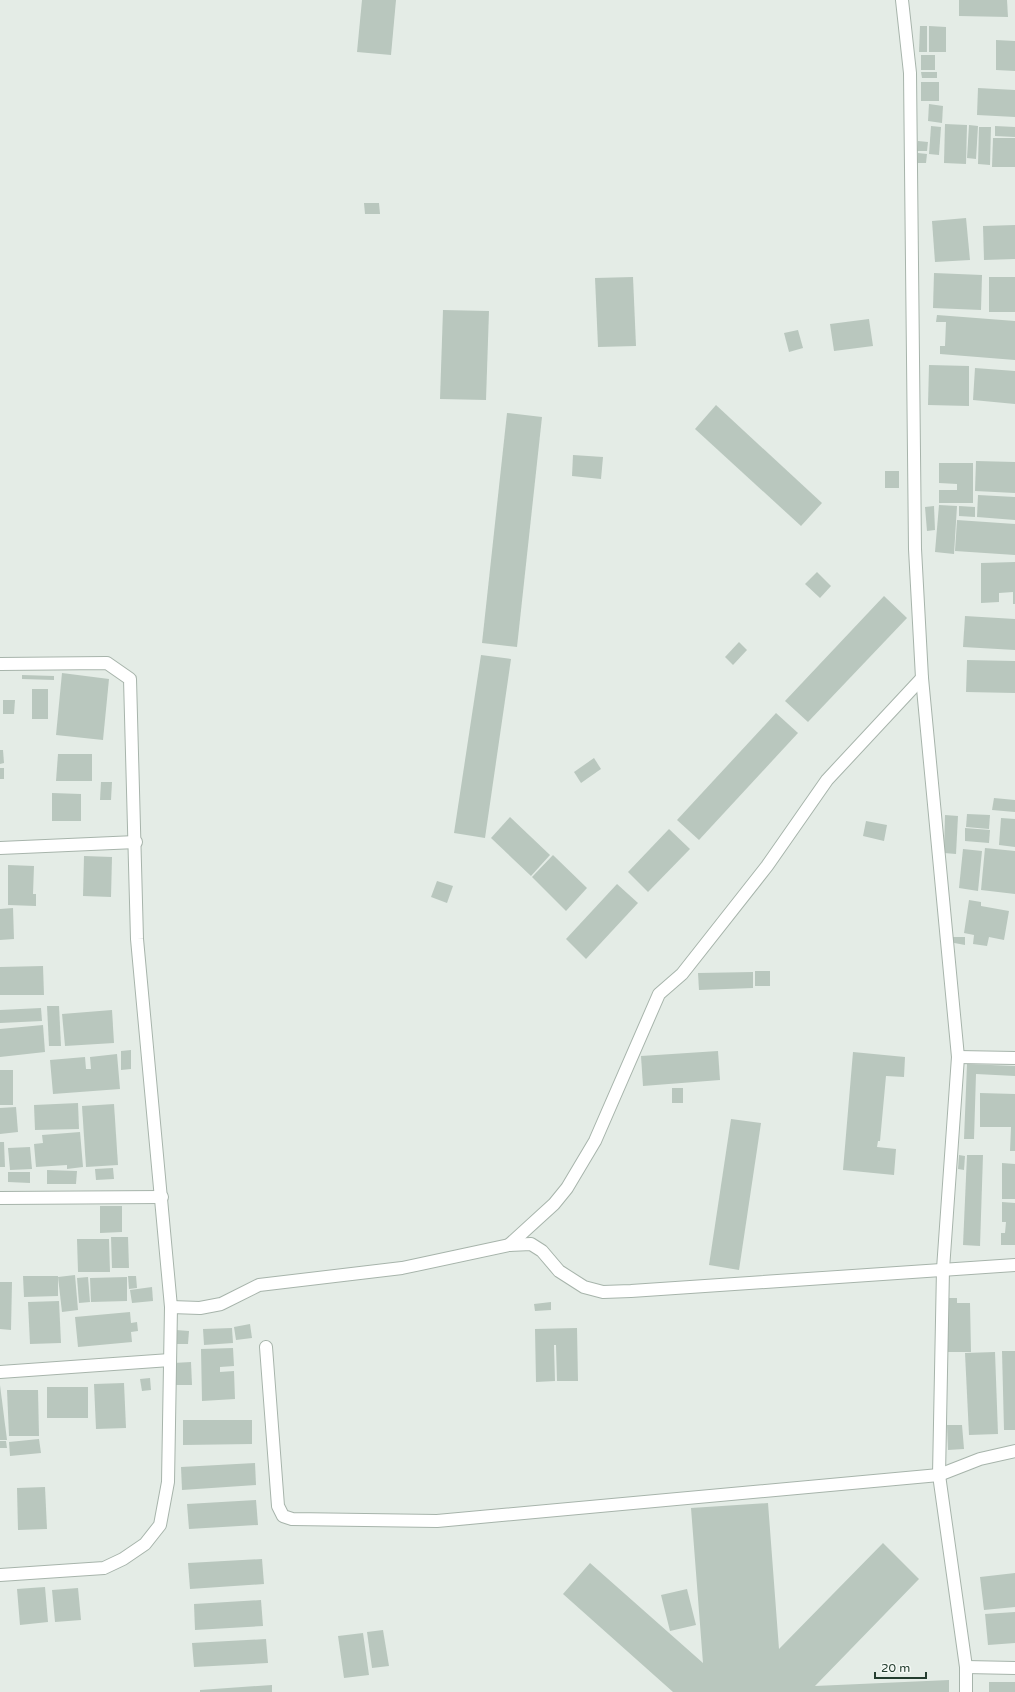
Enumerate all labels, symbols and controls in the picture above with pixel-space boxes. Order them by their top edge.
scale bar [875,1654,926,1680]
text: 20 m [881,1661,910,1675]

